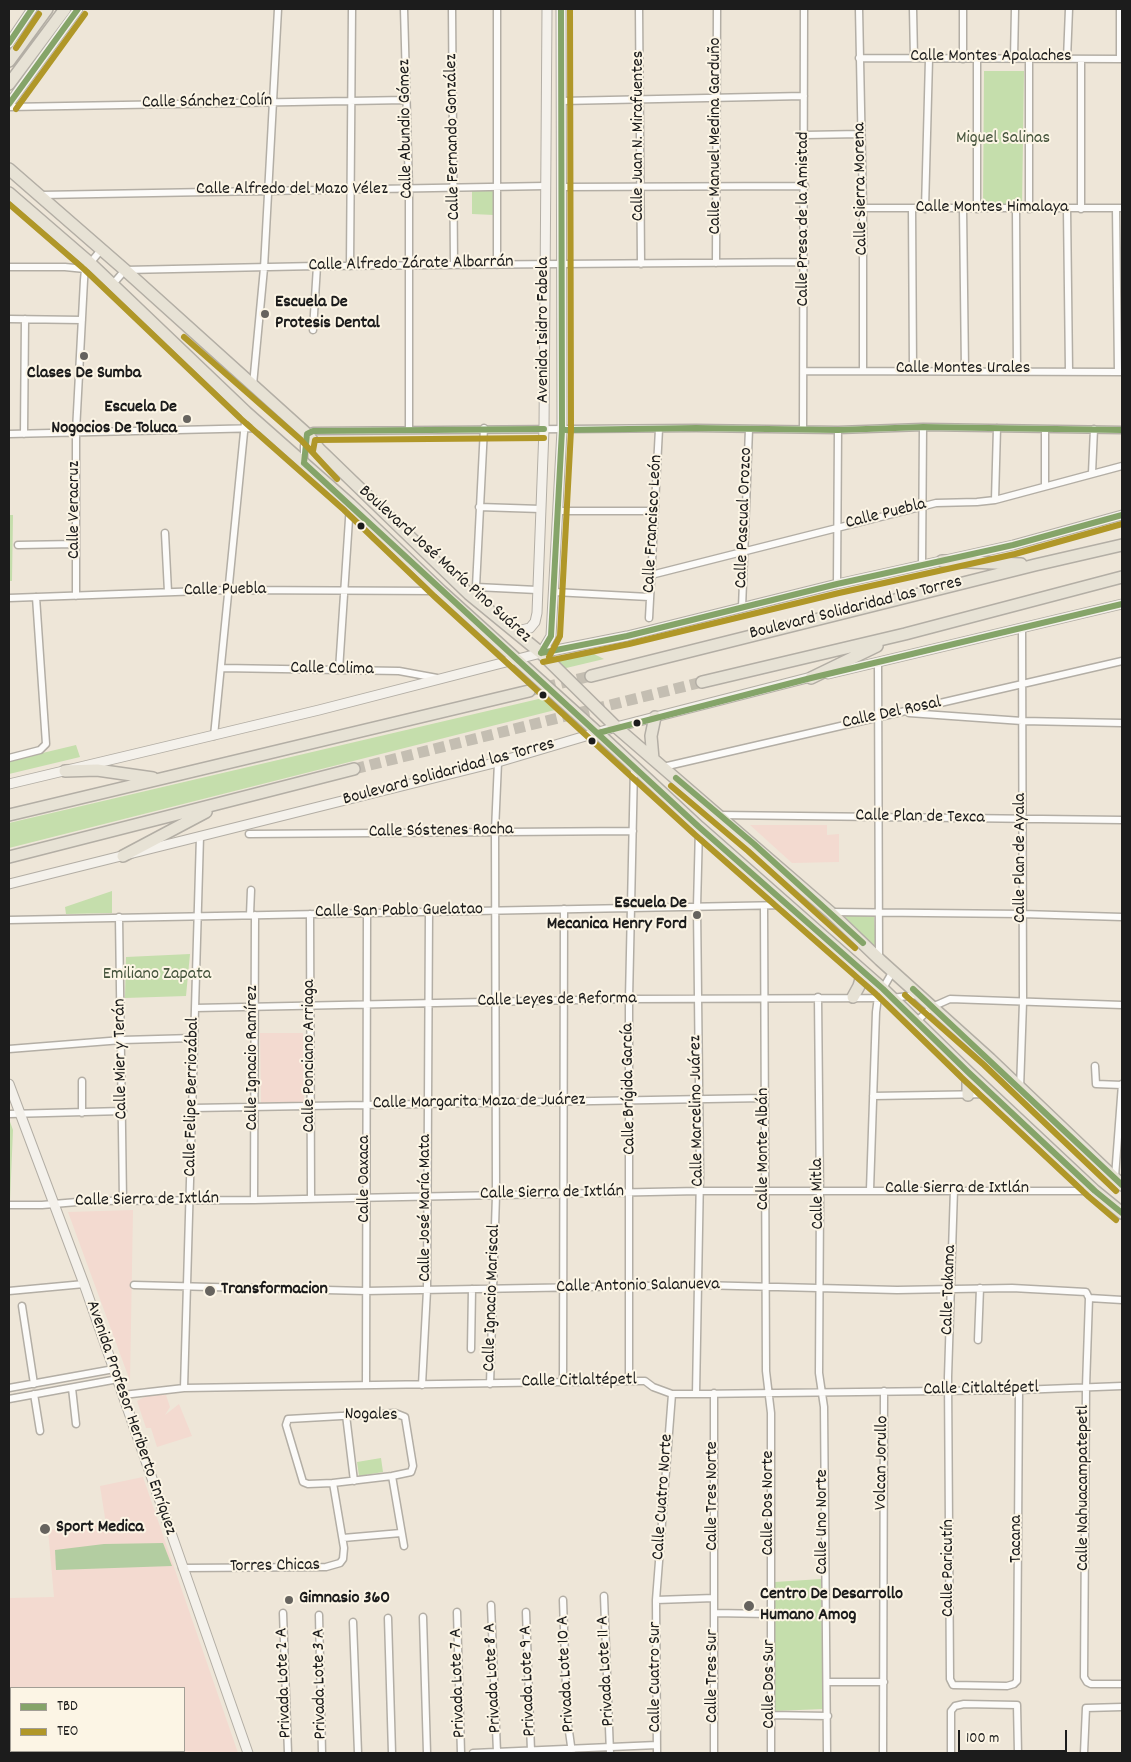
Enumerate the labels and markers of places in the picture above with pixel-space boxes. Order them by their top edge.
place label: Escuela De Protesis Dental [275,293,380,336]
marker: Escuela De Protesis Dental [259,308,271,320]
marker: Clases De Sumba [78,350,90,362]
place label: Clases De Sumba [27,364,141,386]
place label: Escuela De Nogocios De Toluca [51,398,177,440]
marker: Escuela De Nogocios De Toluca [181,413,193,425]
unlabelled marker [356,521,366,531]
unlabelled marker [538,690,548,700]
unlabelled marker [632,718,642,728]
unlabelled marker [587,736,597,746]
place label: Escuela De Mecanica Henry Ford [547,894,687,936]
marker: Escuela De Mecanica Henry Ford [691,909,703,921]
place label: Transformacion [221,1280,328,1302]
marker: Transformacion [203,1284,217,1298]
place label: Sport Medica [56,1518,144,1540]
marker: Sport Medica [38,1522,52,1536]
place label: Centro De Desarrollo Humano Amog [760,1585,903,1628]
place label: Gimnasio 360 [299,1589,390,1611]
marker: Gimnasio 360 [283,1594,295,1606]
marker: Centro De Desarrollo Humano Amog [742,1599,756,1613]

